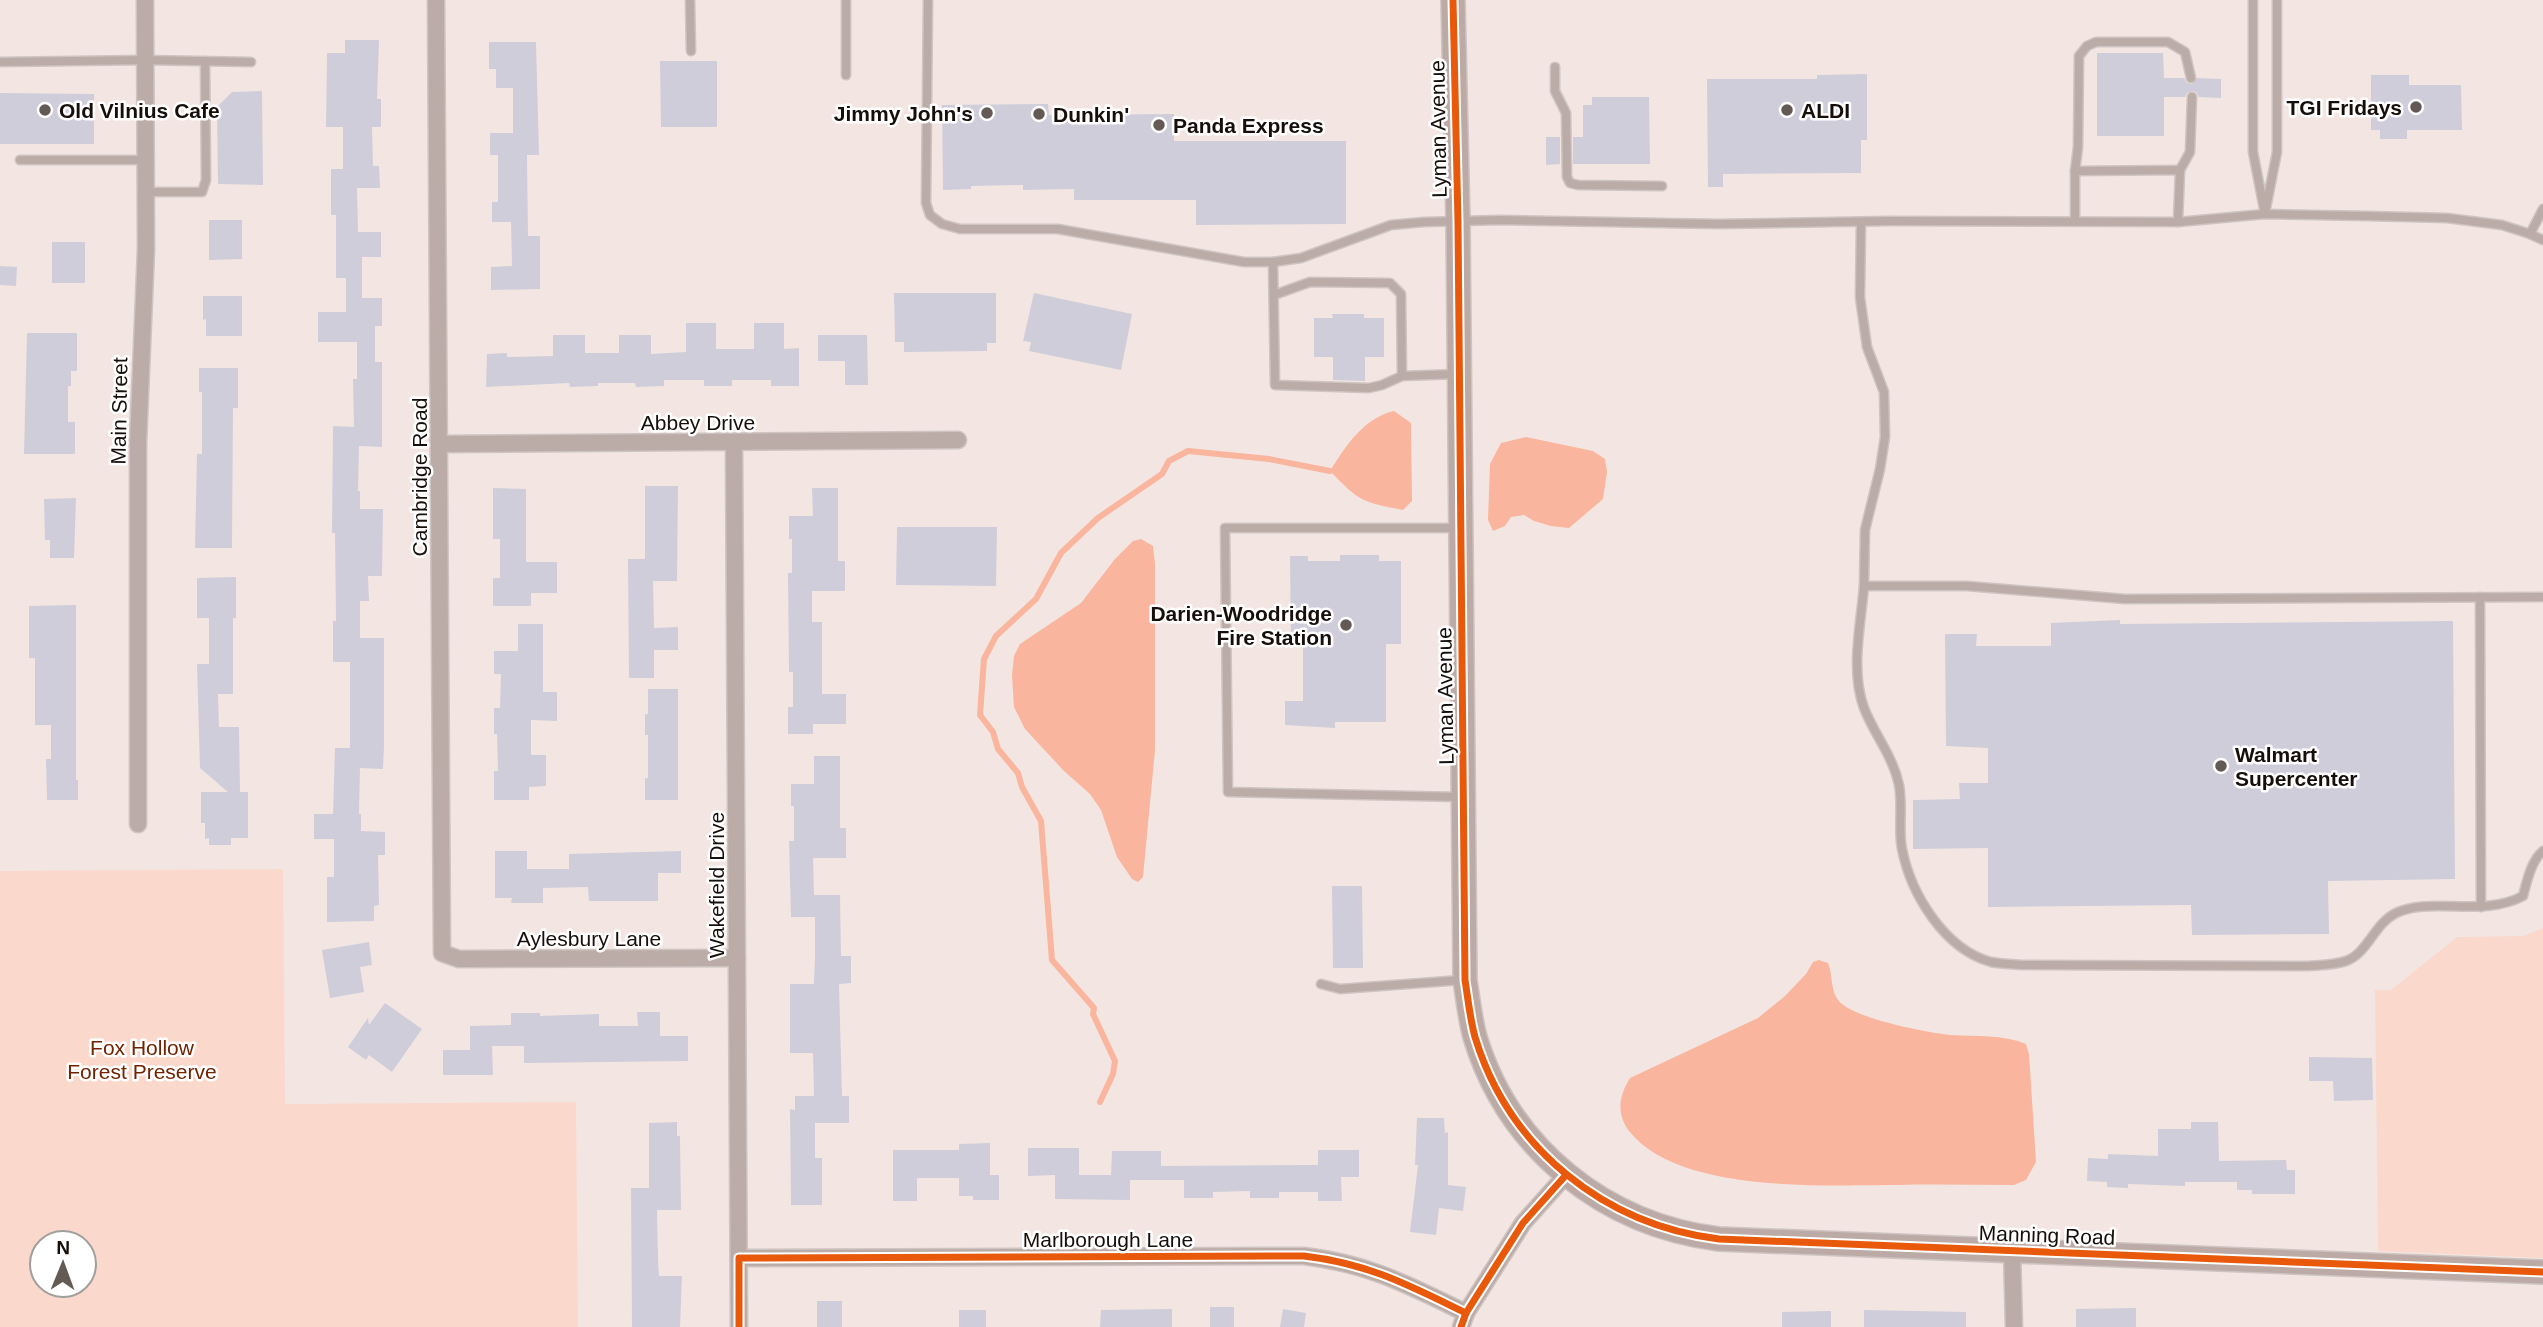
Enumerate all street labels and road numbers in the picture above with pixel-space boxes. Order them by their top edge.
street label: Lyman Avenue [1425,60,1451,198]
street label: Main Street [107,357,131,465]
street label: Cambridge Road [408,398,431,556]
street label: Abbey Drive [641,411,755,434]
street label: Lyman Avenue [1432,627,1458,765]
street label: Wakefield Drive [705,812,728,958]
street label: Aylesbury Lane [517,927,661,950]
street label: Manning Road [1978,1221,2116,1249]
street label: Marlborough Lane [1023,1228,1193,1251]

